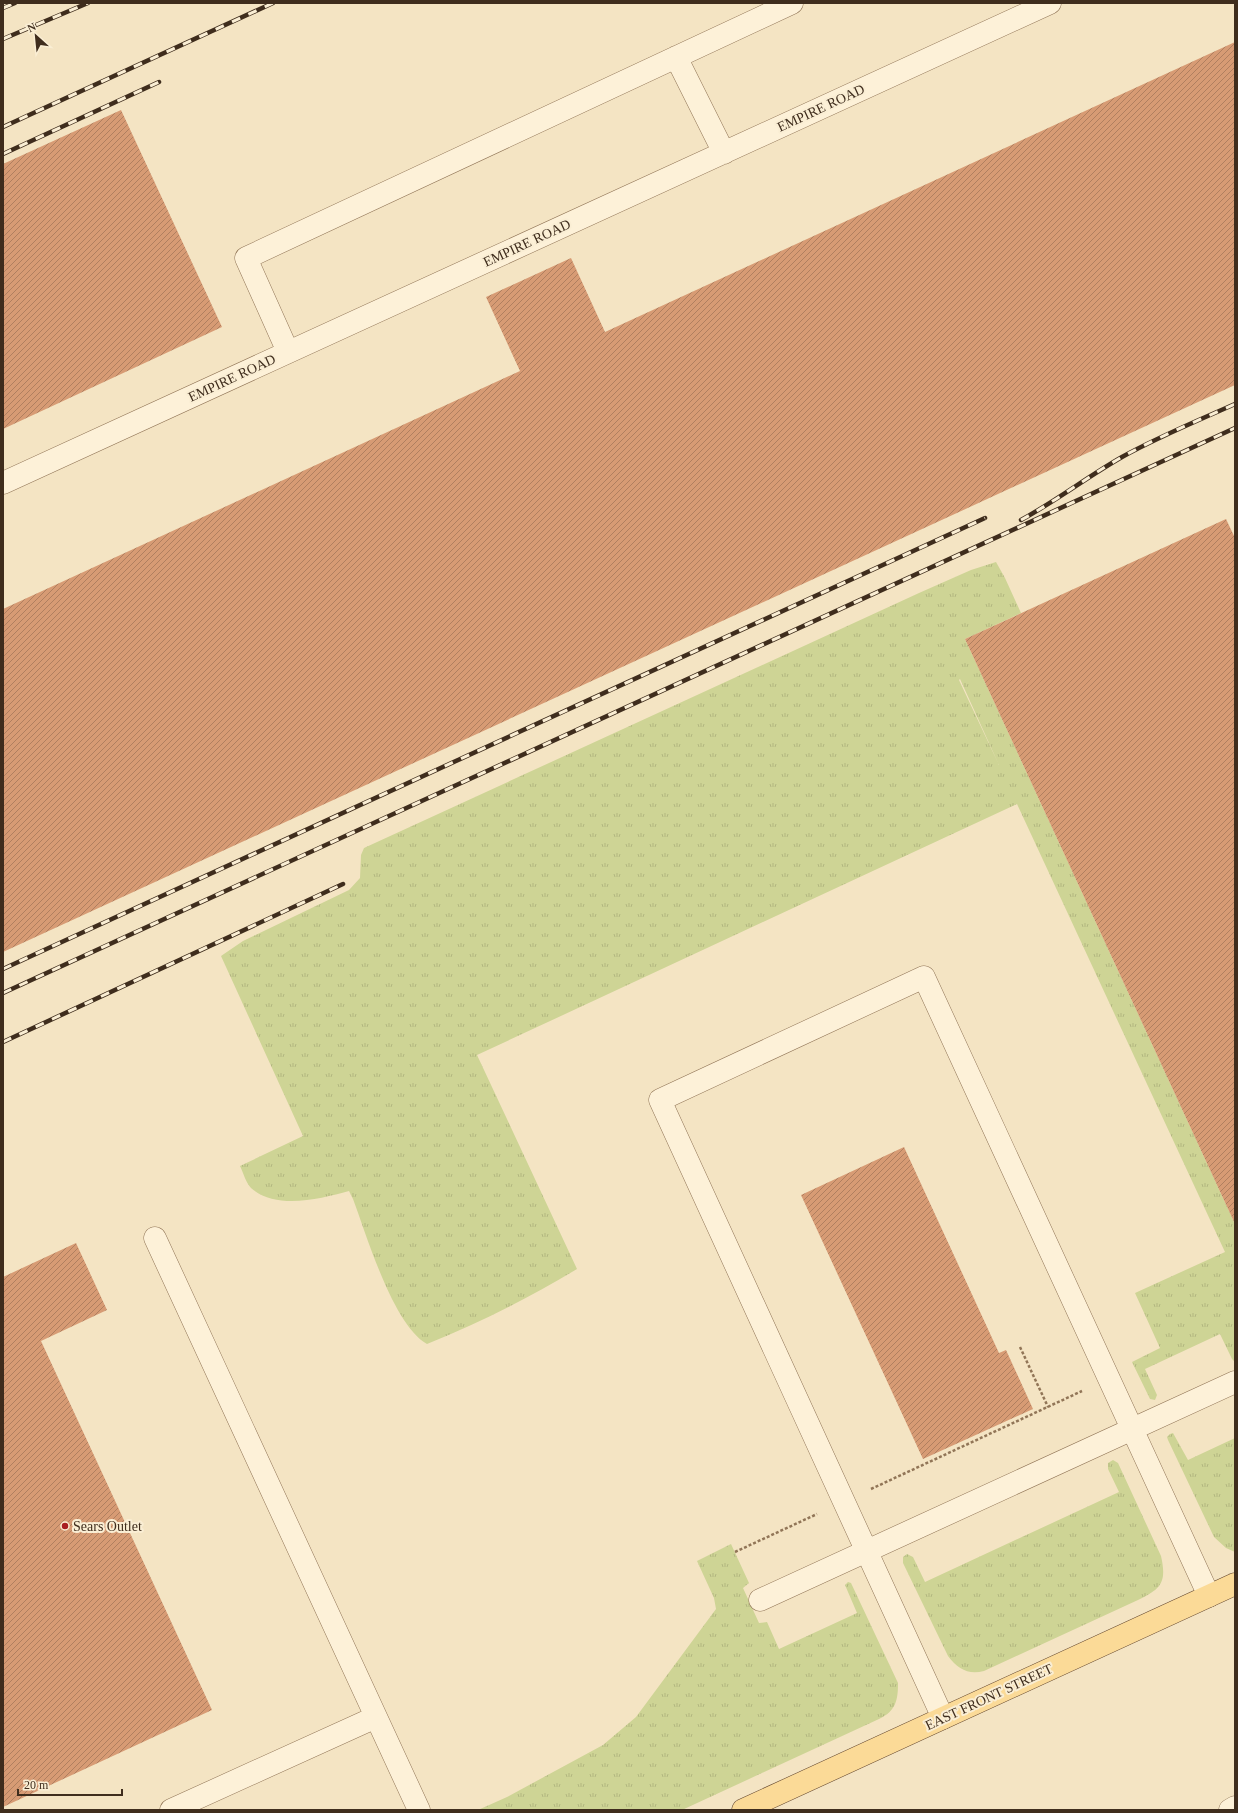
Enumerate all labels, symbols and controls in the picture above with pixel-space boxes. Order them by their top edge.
north arrow [16,16,56,56]
text: N [25,20,38,34]
street label: EMPIRE ROAD [775,81,867,135]
street label: EMPIRE ROAD [481,216,573,270]
street label: EMPIRE ROAD [186,351,278,405]
place label: Sears Outlet [73,1519,142,1534]
marker: Sears Outlet [60,1521,70,1531]
street label: EAST FRONT STREET [923,1661,1055,1733]
scale bar [18,1771,122,1797]
text: 20 m [24,1778,49,1792]

